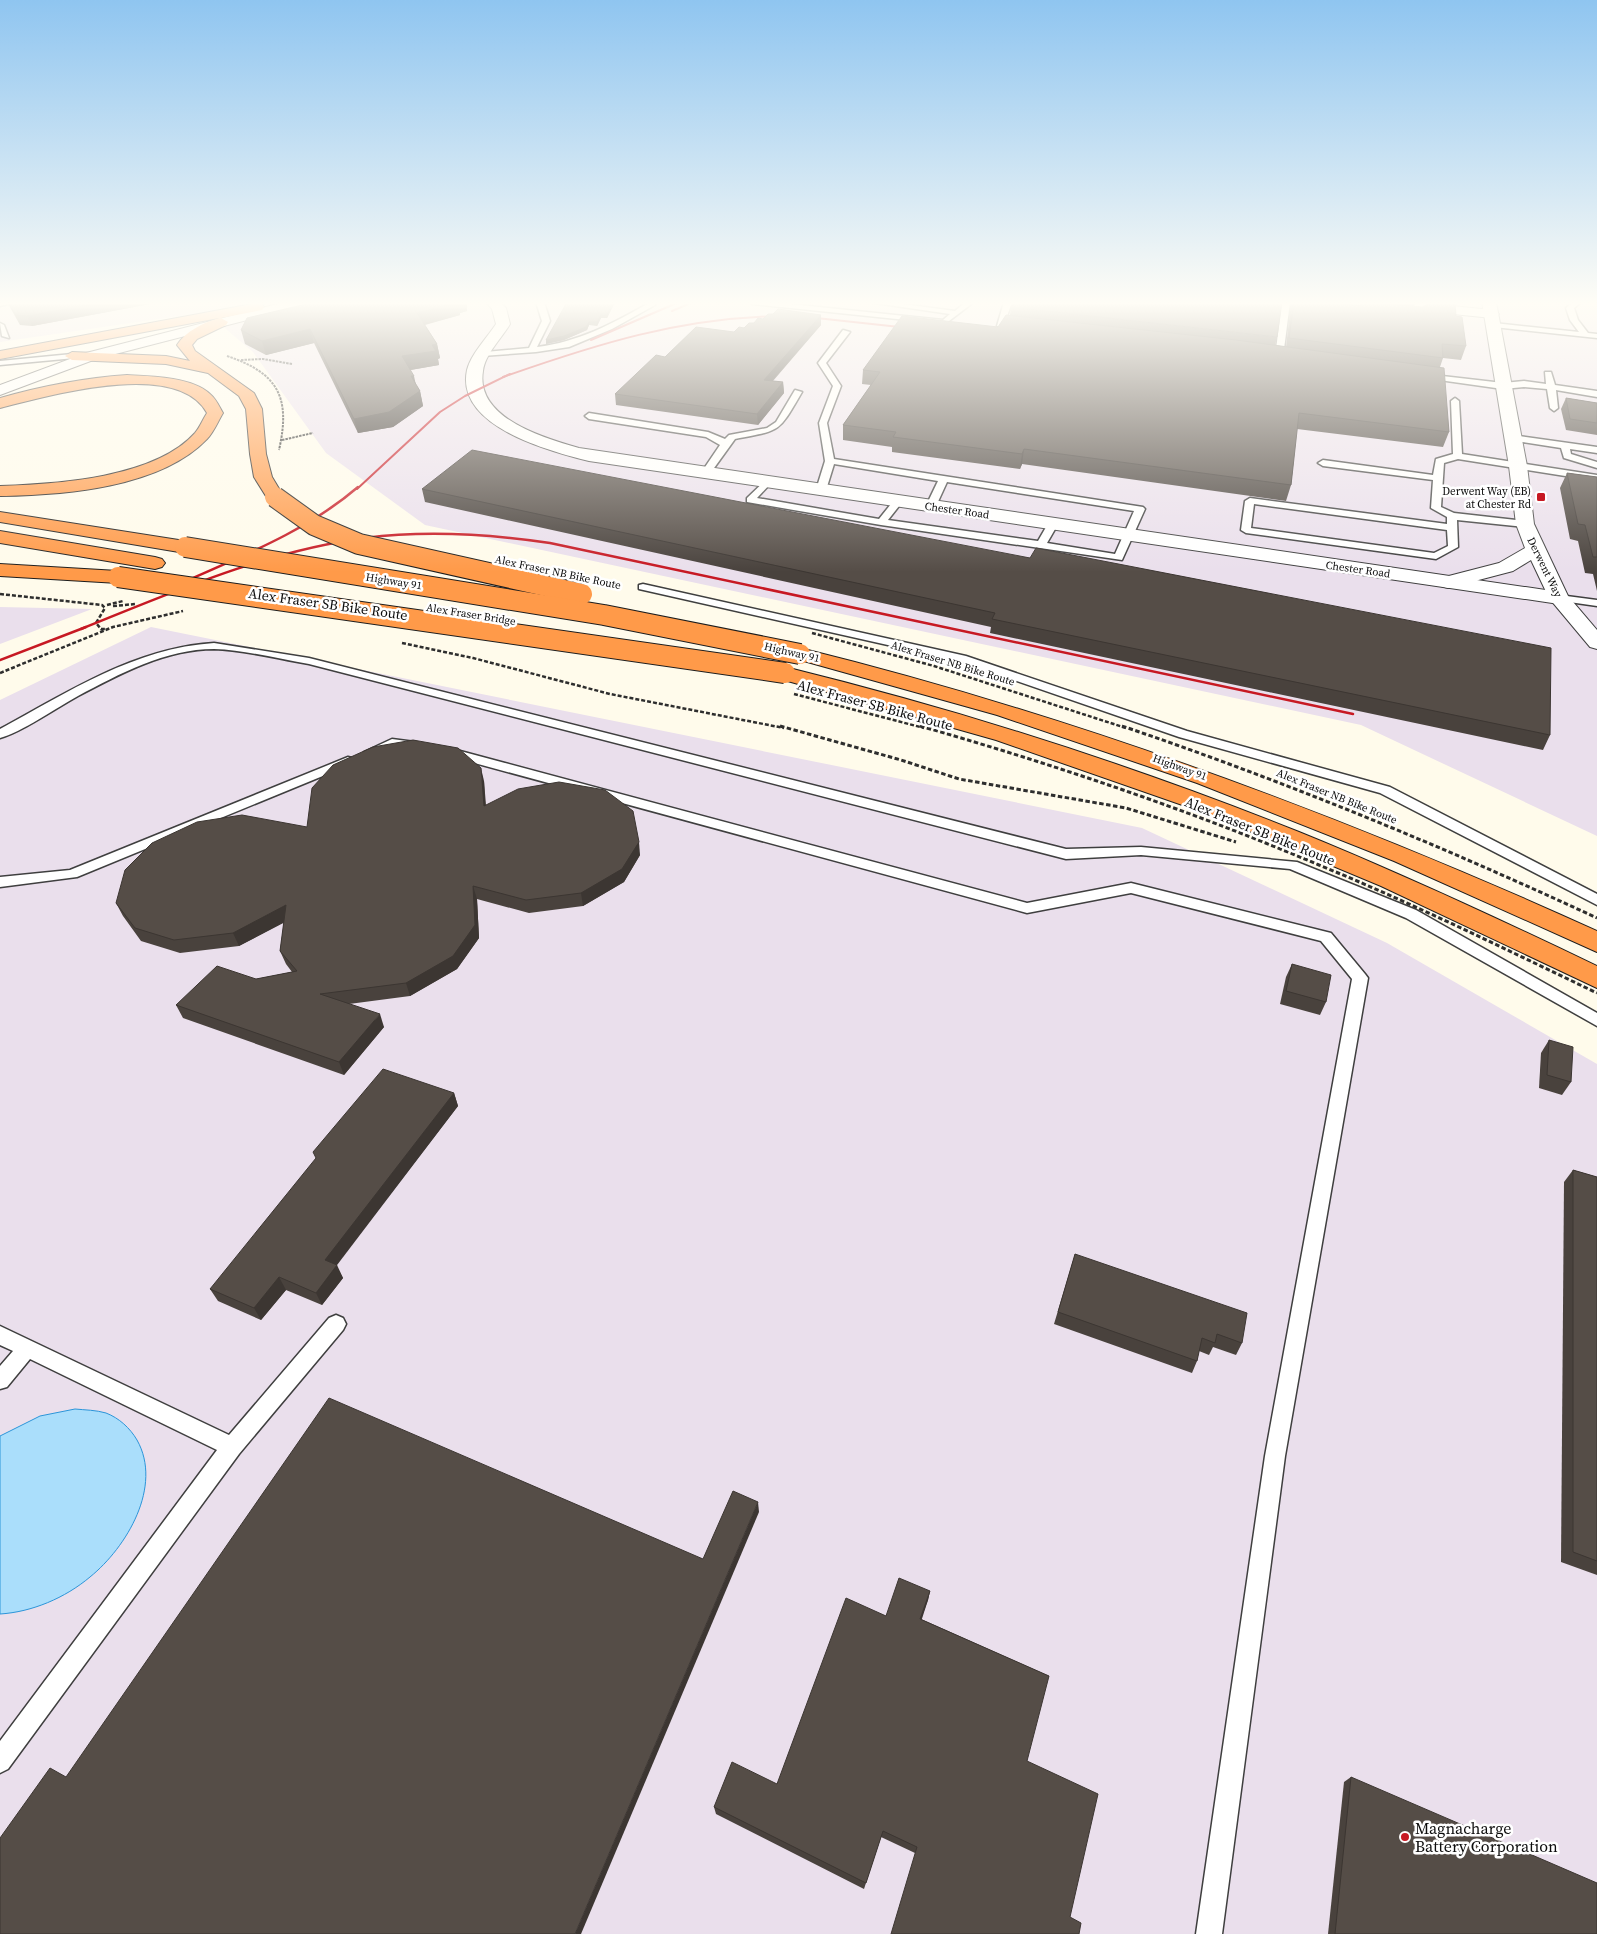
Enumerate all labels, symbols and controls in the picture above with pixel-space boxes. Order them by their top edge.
place label: Derwent Way (EB) at Chester Rd [1442,484,1532,512]
marker: Derwent Way (EB) at Chester Rd [1535,491,1547,503]
street label: Chester Road [924,499,991,523]
street label: Derwent Way [1523,535,1566,600]
street label: Alex Fraser NB Bike Route [493,552,623,593]
street label: Chester Road [1325,558,1392,582]
street label: Highway 91 [365,570,423,593]
street label: Alex Fraser SB Bike Route [247,583,409,625]
street label: Alex Fraser Bridge [425,600,517,629]
street label: Alex Fraser NB Bike Route [889,638,1017,690]
street label: Highway 91 [763,639,821,666]
street label: Alex Fraser SB Bike Route [795,675,955,735]
street label: Highway 91 [1151,751,1209,784]
street label: Alex Fraser NB Bike Route [1274,765,1400,828]
street label: Alex Fraser SB Bike Route [1182,792,1338,870]
place label: Magnacharge Battery Corporation [1415,1817,1558,1857]
marker: Magnacharge Battery Corporation [1399,1831,1411,1843]

